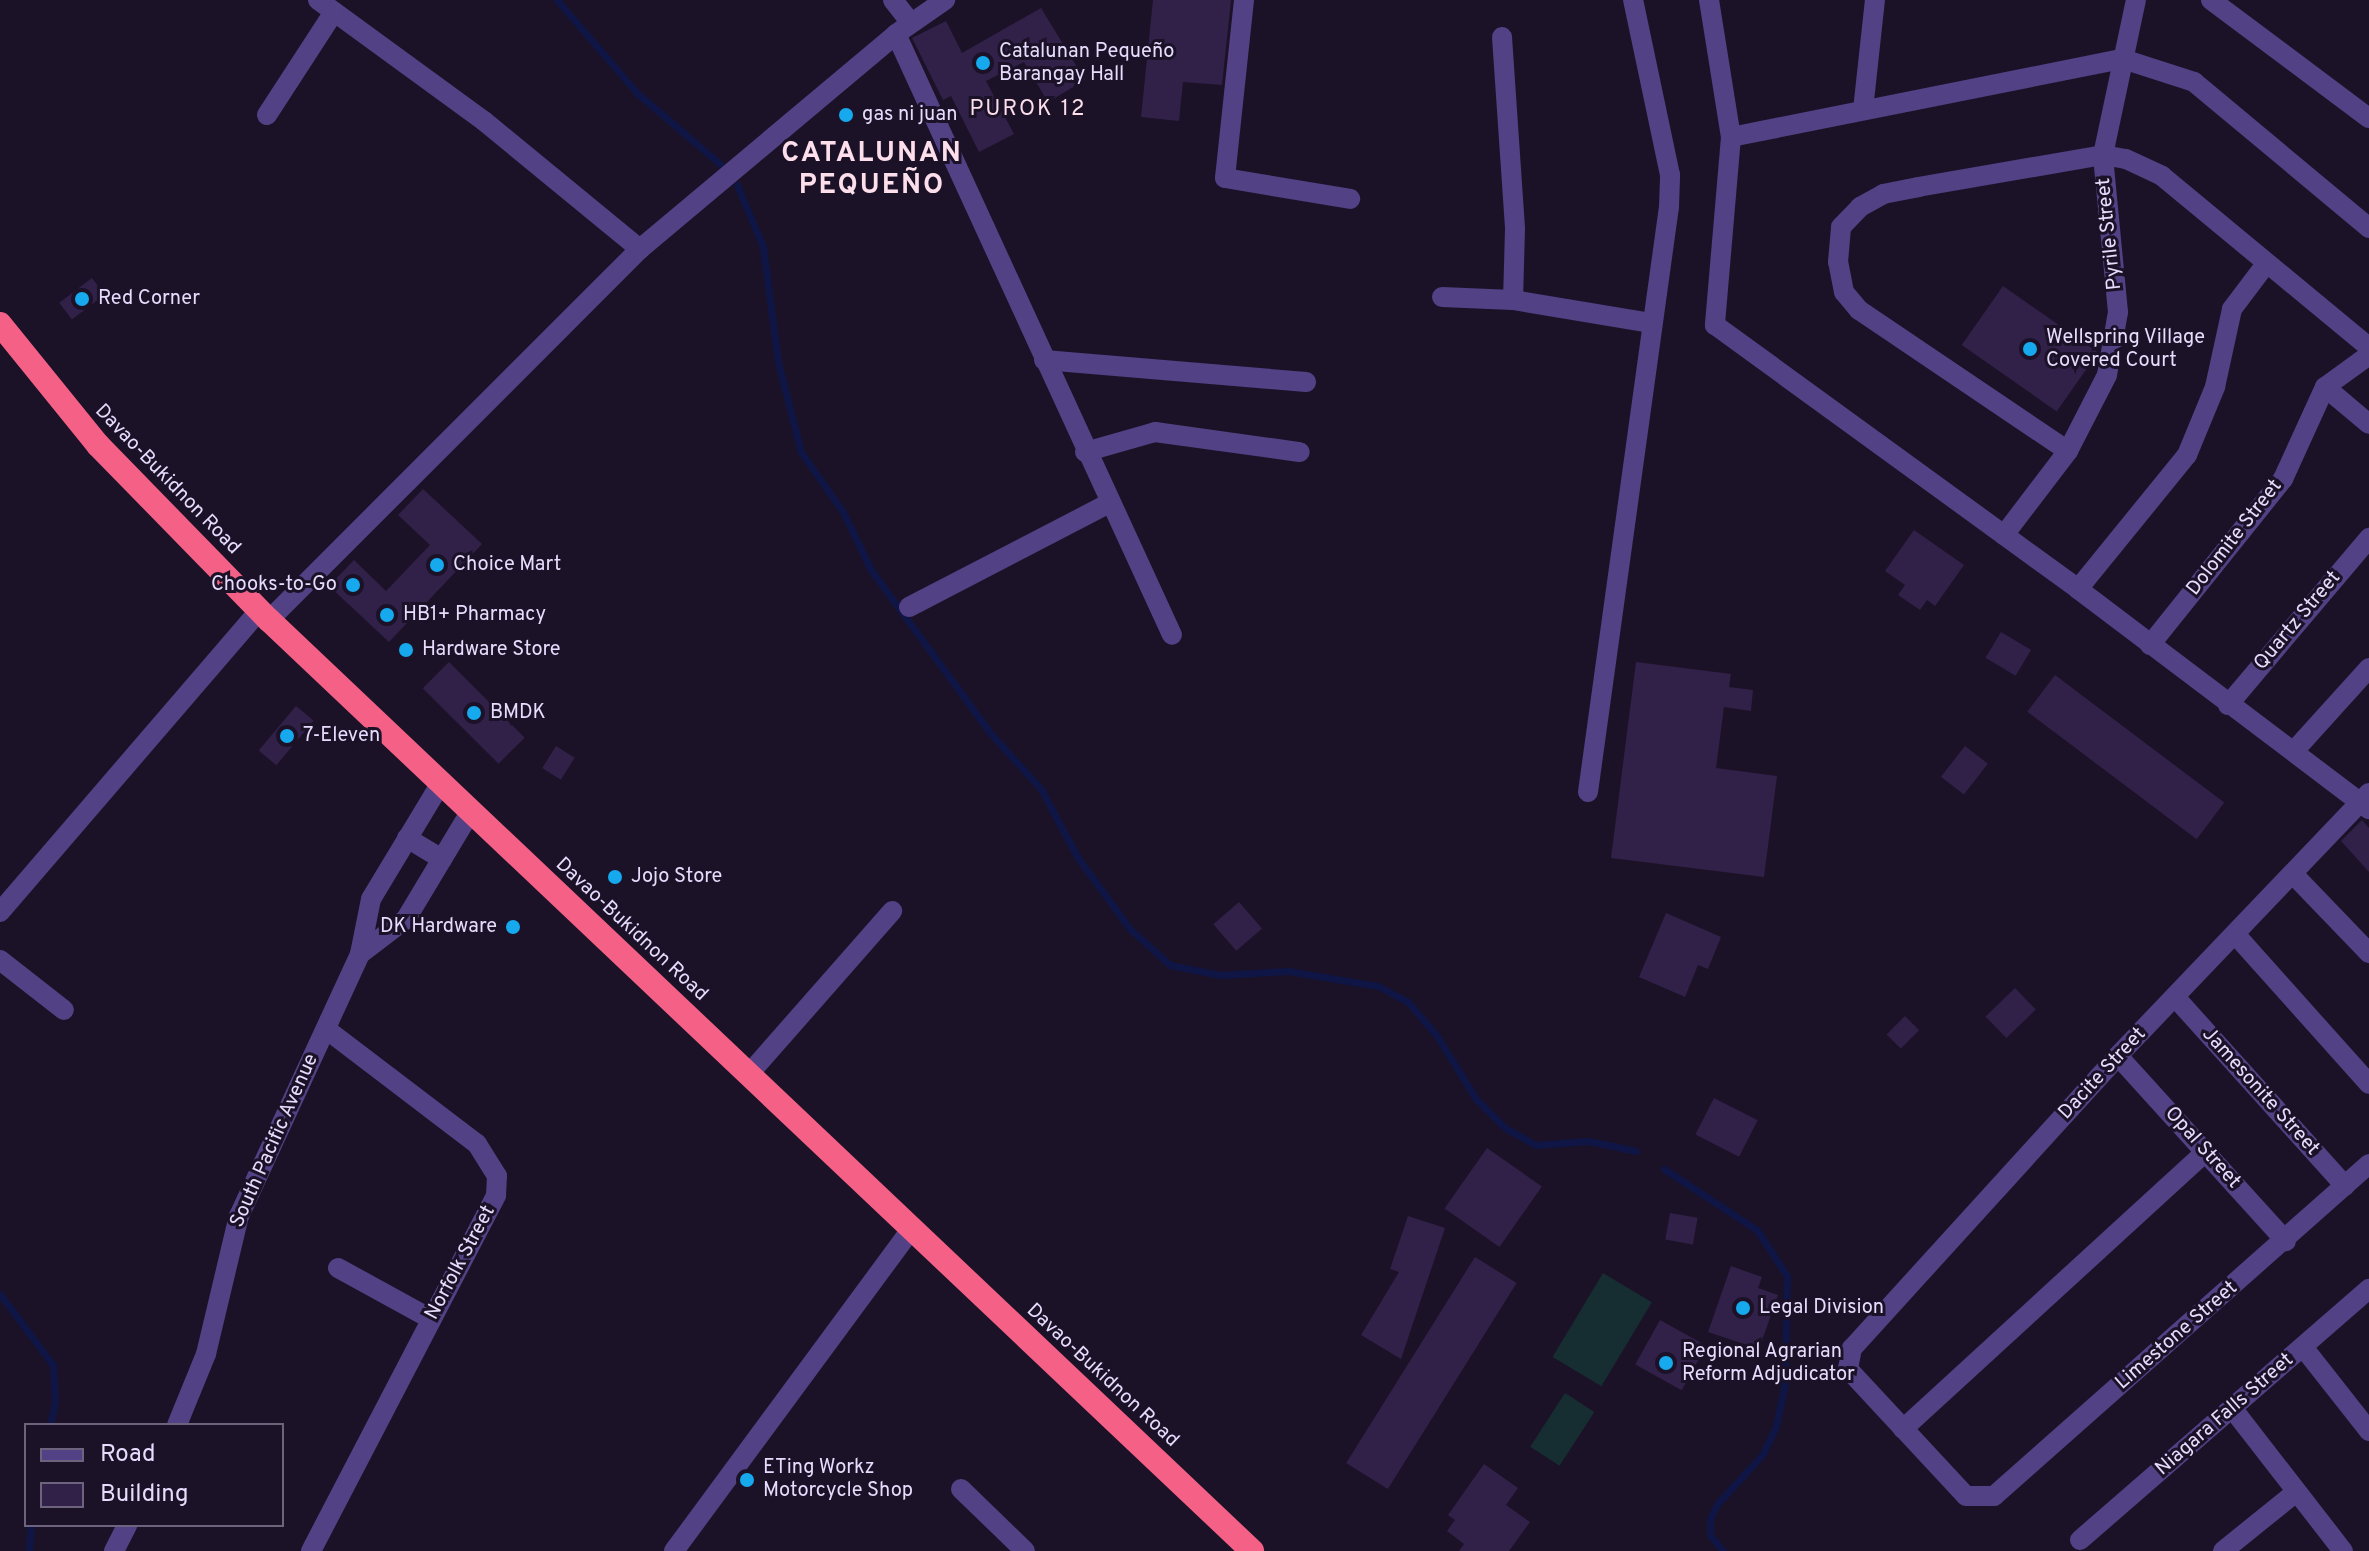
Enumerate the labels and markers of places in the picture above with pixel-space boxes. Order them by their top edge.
place label: Catalunan Pequeño Barangay Hall [999,40,1174,87]
marker: Catalunan Pequeño Barangay Hall [974,54,992,72]
place label: gas ni juan [862,103,958,127]
marker: gas ni juan [837,106,855,124]
place label: Red Corner [98,287,200,311]
marker: Red Corner [73,290,91,308]
place label: Wellspring Village Covered Court [2046,326,2206,373]
marker: Wellspring Village Covered Court [2021,340,2039,358]
place label: Choice Mart [453,553,561,577]
marker: Choice Mart [428,556,446,574]
place label: Chooks-to-Go [211,573,337,597]
marker: Chooks-to-Go [344,576,362,594]
place label: HB1+ Pharmacy [403,603,546,627]
marker: HB1+ Pharmacy [378,606,396,624]
place label: Hardware Store [422,638,561,662]
marker: Hardware Store [397,641,415,659]
place label: BMDK [490,701,546,725]
marker: BMDK [465,704,483,722]
place label: 7-Eleven [303,724,380,748]
marker: 7-Eleven [278,727,296,745]
place label: Jojo Store [631,865,722,889]
marker: Jojo Store [606,868,624,886]
place label: DK Hardware [380,915,497,939]
marker: DK Hardware [504,918,522,936]
place label: Legal Division [1759,1296,1884,1320]
marker: Legal Division [1734,1299,1752,1317]
place label: Regional Agrarian Reform Adjudicator [1682,1340,1856,1387]
marker: Regional Agrarian Reform Adjudicator [1657,1354,1675,1372]
place label: ETing Workz Motorcycle Shop [763,1456,913,1503]
marker: ETing Workz Motorcycle Shop [738,1471,756,1489]

